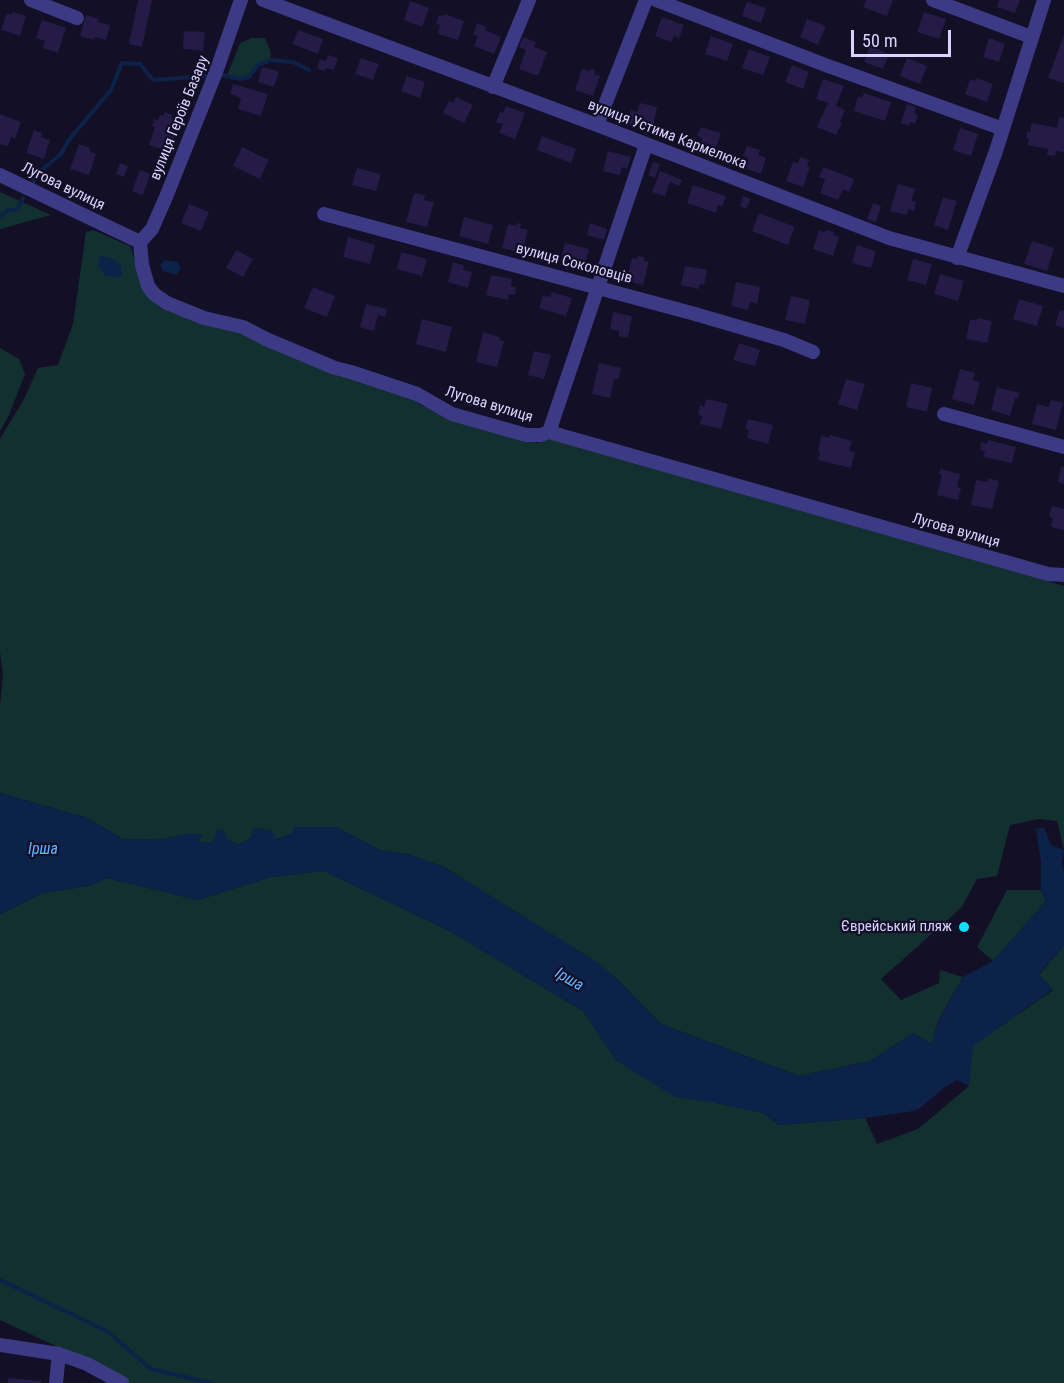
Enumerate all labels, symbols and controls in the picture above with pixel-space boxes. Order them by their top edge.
scale bar [854,18,954,56]
text: 50 m [862,30,897,51]
street label: вулиця Героїв Базару [147,53,213,183]
street label: вулиця Устима Кармелюка [585,96,749,174]
street label: Лугова вулиця [18,159,108,215]
street label: вулиця Соколовців [514,240,634,288]
street label: Лугова вулиця [443,383,535,427]
street label: Лугова вулиця [910,510,1002,552]
water label: Ірша [28,840,58,860]
place label: Єврейський пляж [841,918,952,936]
marker: Єврейський пляж [957,920,971,934]
water label: Ірша [551,964,587,996]

